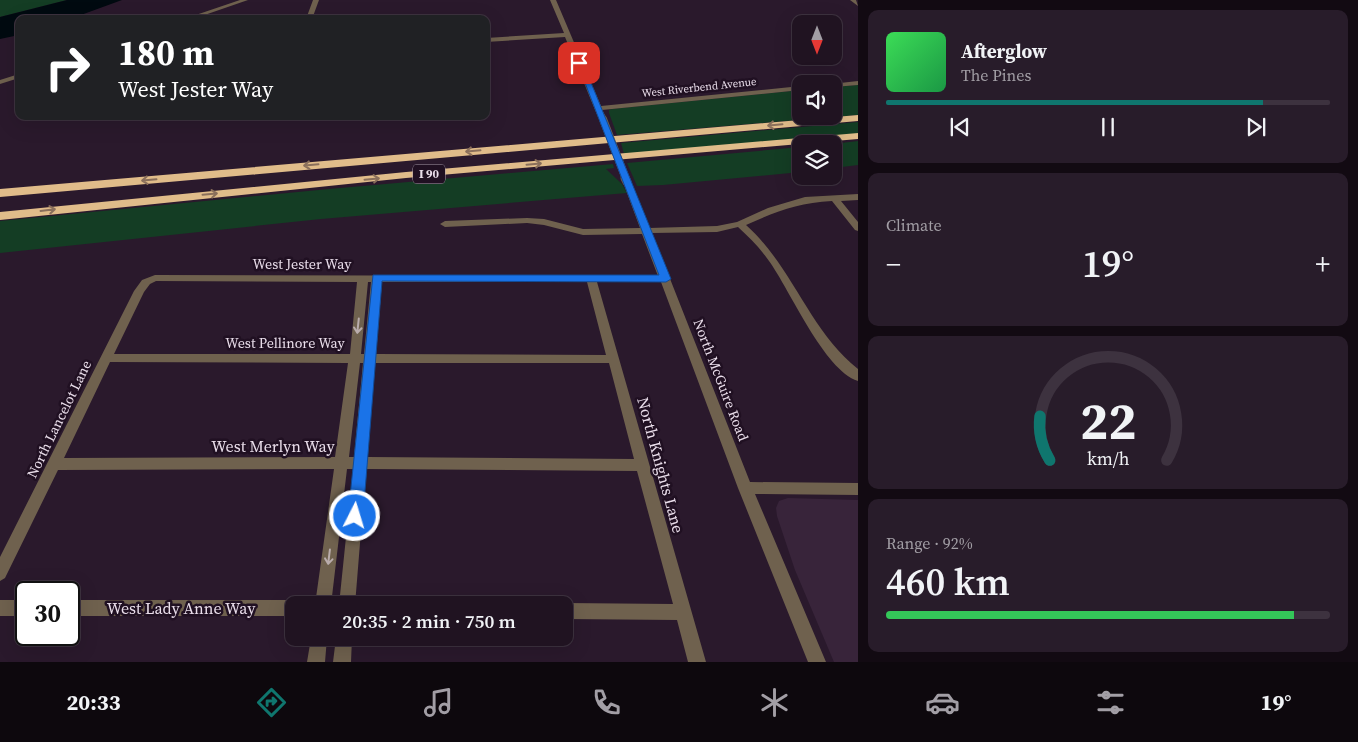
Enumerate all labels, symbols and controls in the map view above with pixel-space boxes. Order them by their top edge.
north arrow [792,15,842,65]
map controls [792,15,842,185]
text: 180 m [118,29,214,77]
icon: right [35,35,100,100]
text: Afterglow [961,38,1047,64]
pin [558,42,600,84]
icon: arrive [565,49,593,77]
text: The Pines [961,64,1031,86]
text: West Jester Way [118,74,273,104]
street label: West Riverbend Avenue [641,74,758,101]
button: sound [792,75,842,125]
icon: previous [946,113,974,141]
icon: pause [1094,113,1122,141]
icon: next [1242,113,1270,141]
one-way arrow [767,120,783,130]
button: layers [792,135,842,185]
one-way arrow [465,146,481,156]
one-way arrow [304,160,320,170]
one-way arrow [526,160,542,169]
road number: I 90 [413,164,445,183]
one-way arrow [364,174,380,184]
one-way arrow [142,175,158,184]
one-way arrow [202,189,218,199]
one-way arrow [40,205,56,215]
text: Climate [886,214,942,236]
text: 19° [1082,238,1134,290]
text: − [886,245,901,283]
text: + [1315,245,1330,283]
street label: West Jester Way [253,254,352,274]
street label: North McGuire Road [689,316,754,444]
one-way arrow [353,318,363,334]
street label: West Pellinore Way [225,333,346,353]
street label: North Lancelot Lane [22,357,96,481]
text: 22 [1080,385,1136,456]
street label: North Knights Lane [632,394,690,536]
street label: West Merlyn Way [211,435,335,457]
text: km/h [1087,446,1130,471]
position arrow [328,489,380,541]
text: Range · 92% [886,532,973,554]
one-way arrow [324,549,334,565]
text: 460 km [886,556,1010,608]
speed limit sign: 30 [15,581,80,646]
street label: West Lady Anne Way [107,597,256,619]
text: 20:35 · 2 min · 750 m [342,608,516,634]
icon: directions [254,685,289,720]
icon: music [421,685,456,720]
icon: phone [589,685,624,720]
icon: climate [757,685,792,720]
icon: car [925,685,960,720]
icon: filters [1093,685,1128,720]
text: 20:33 [66,687,121,717]
text: 19° [1261,687,1292,717]

